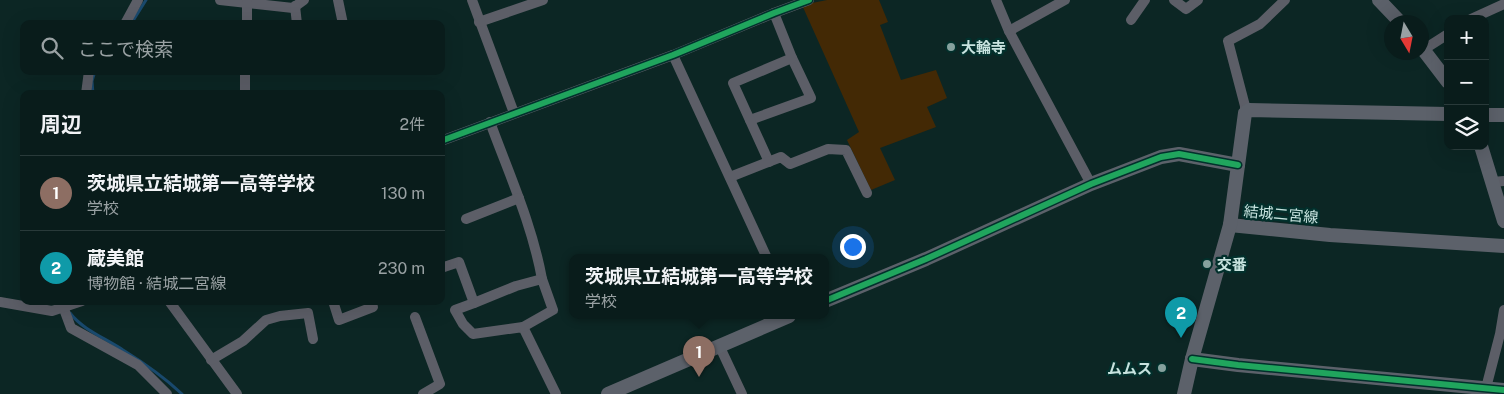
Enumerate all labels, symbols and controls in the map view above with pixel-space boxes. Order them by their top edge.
north arrow [1384,15,1429,60]
map controls [1444,15,1489,150]
button: + [1444,15,1489,60]
search box [20,20,445,75]
icon: search [38,34,66,62]
text: ここで検索 [78,38,173,60]
place label: 大輪寺 [961,39,1006,56]
marker: 大輪寺 [945,41,957,53]
button: − [1444,60,1489,105]
button: layers [1444,105,1489,150]
text: 周辺 [40,112,82,137]
text: 2件 [399,115,425,134]
text: 茨城県立結城第一高等学校 [87,172,315,194]
text: 1 [53,184,59,203]
text: 130 m [381,184,425,203]
text: 学校 [87,199,119,218]
street label: 結城二宮線 [1243,202,1319,226]
your location [840,234,866,260]
text: 蔵美館 [87,247,144,269]
popup [569,254,829,319]
place label: 交番 [1217,256,1247,273]
marker: 交番 [1201,258,1213,270]
text: 2 [51,259,61,278]
text: 230 m [378,259,425,278]
text: 茨城県立結城第一高等学校 [585,265,813,287]
text: 博物館 · 結城二宮線 [87,274,226,293]
text: 学校 [585,292,617,311]
pin: 2 [1165,297,1197,338]
pin: 1 [683,336,715,377]
place label: ムムス [1107,360,1152,377]
marker: ムムス [1156,362,1168,374]

